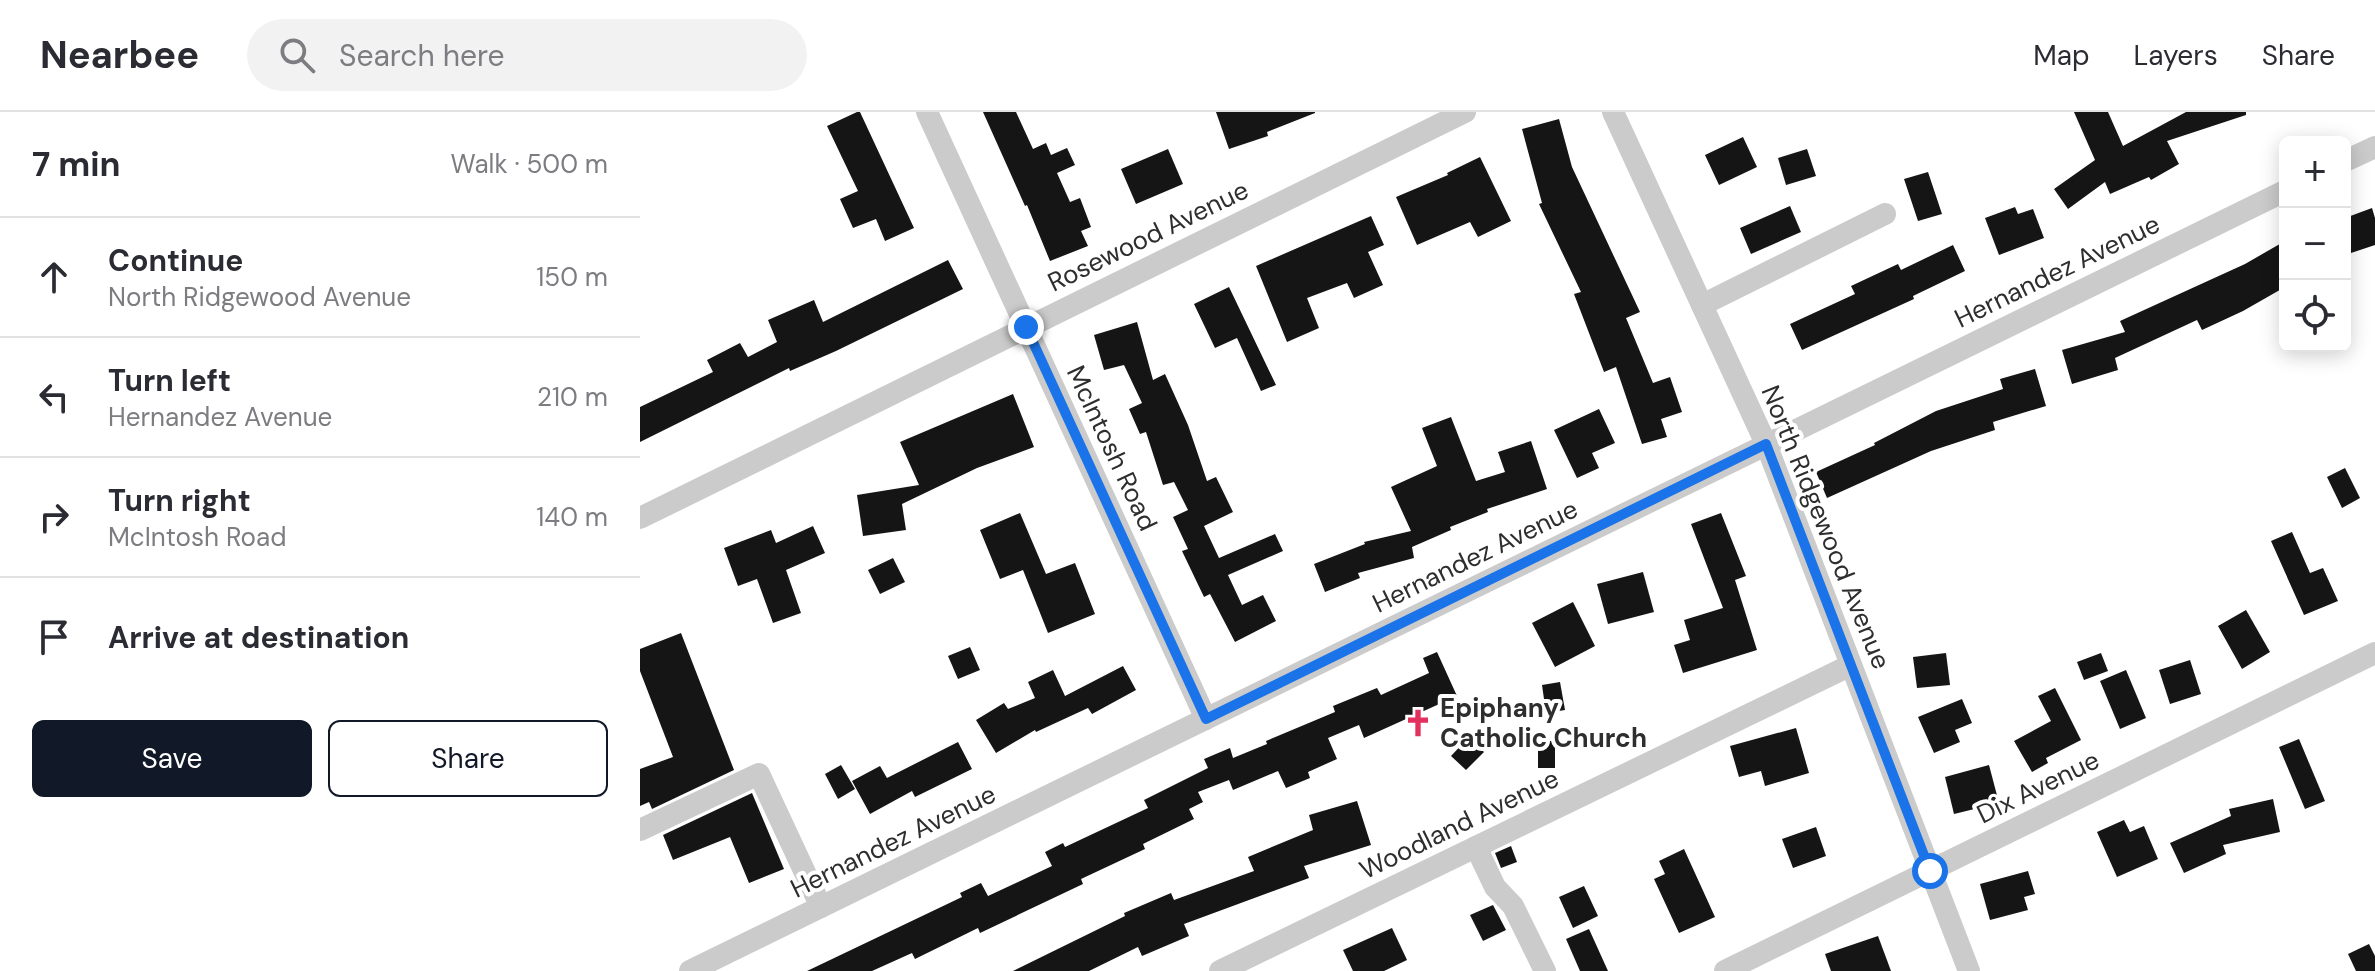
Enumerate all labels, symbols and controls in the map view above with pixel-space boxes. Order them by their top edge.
search box [247,19,807,91]
text: Nearbee [40,30,199,80]
icon: search [275,33,319,77]
text: Search here [339,36,505,75]
text: Map [2033,37,2090,74]
text: Layers [2134,37,2218,74]
text: Share [2262,37,2335,74]
map controls [2279,136,2351,352]
button: + [2279,136,2351,208]
text: 7 min [32,142,121,187]
text: Walk · 500 m [451,147,608,181]
street label: Rosewood Avenue [1042,173,1254,299]
street label: Hernandez Avenue [1949,207,2165,335]
button: − [2279,208,2351,280]
text: Continue [108,241,243,280]
icon: ahead [32,255,76,299]
text: 150 m [536,260,608,294]
text: North Ridgewood Avenue [108,280,411,314]
button: locate [2279,280,2351,352]
route end [1008,309,1044,345]
street label: McIntosh Road [1059,360,1165,536]
text: Turn left [108,361,231,400]
icon: left [32,375,76,419]
text: 210 m [537,380,608,414]
street label: North Ridgewood Avenue [1753,380,1899,674]
text: Hernandez Avenue [108,400,332,434]
text: Turn right [108,481,251,520]
street label: Hernandez Avenue [1367,492,1583,620]
icon: right [32,495,76,539]
text: 140 m [536,500,608,534]
text: McIntosh Road [108,520,286,554]
icon: arrive [32,615,76,659]
text: Arrive at destination [108,618,409,657]
place label: Epiphany Catholic Church [1440,691,1647,755]
church icon: Epiphany Catholic Church [1403,708,1433,738]
button: Save [32,720,312,797]
button: Share [328,720,608,797]
street label: Dix Avenue [1971,743,2105,831]
street label: Woodland Avenue [1354,761,1564,887]
street label: Hernandez Avenue [785,777,1001,905]
route start [1912,853,1948,889]

